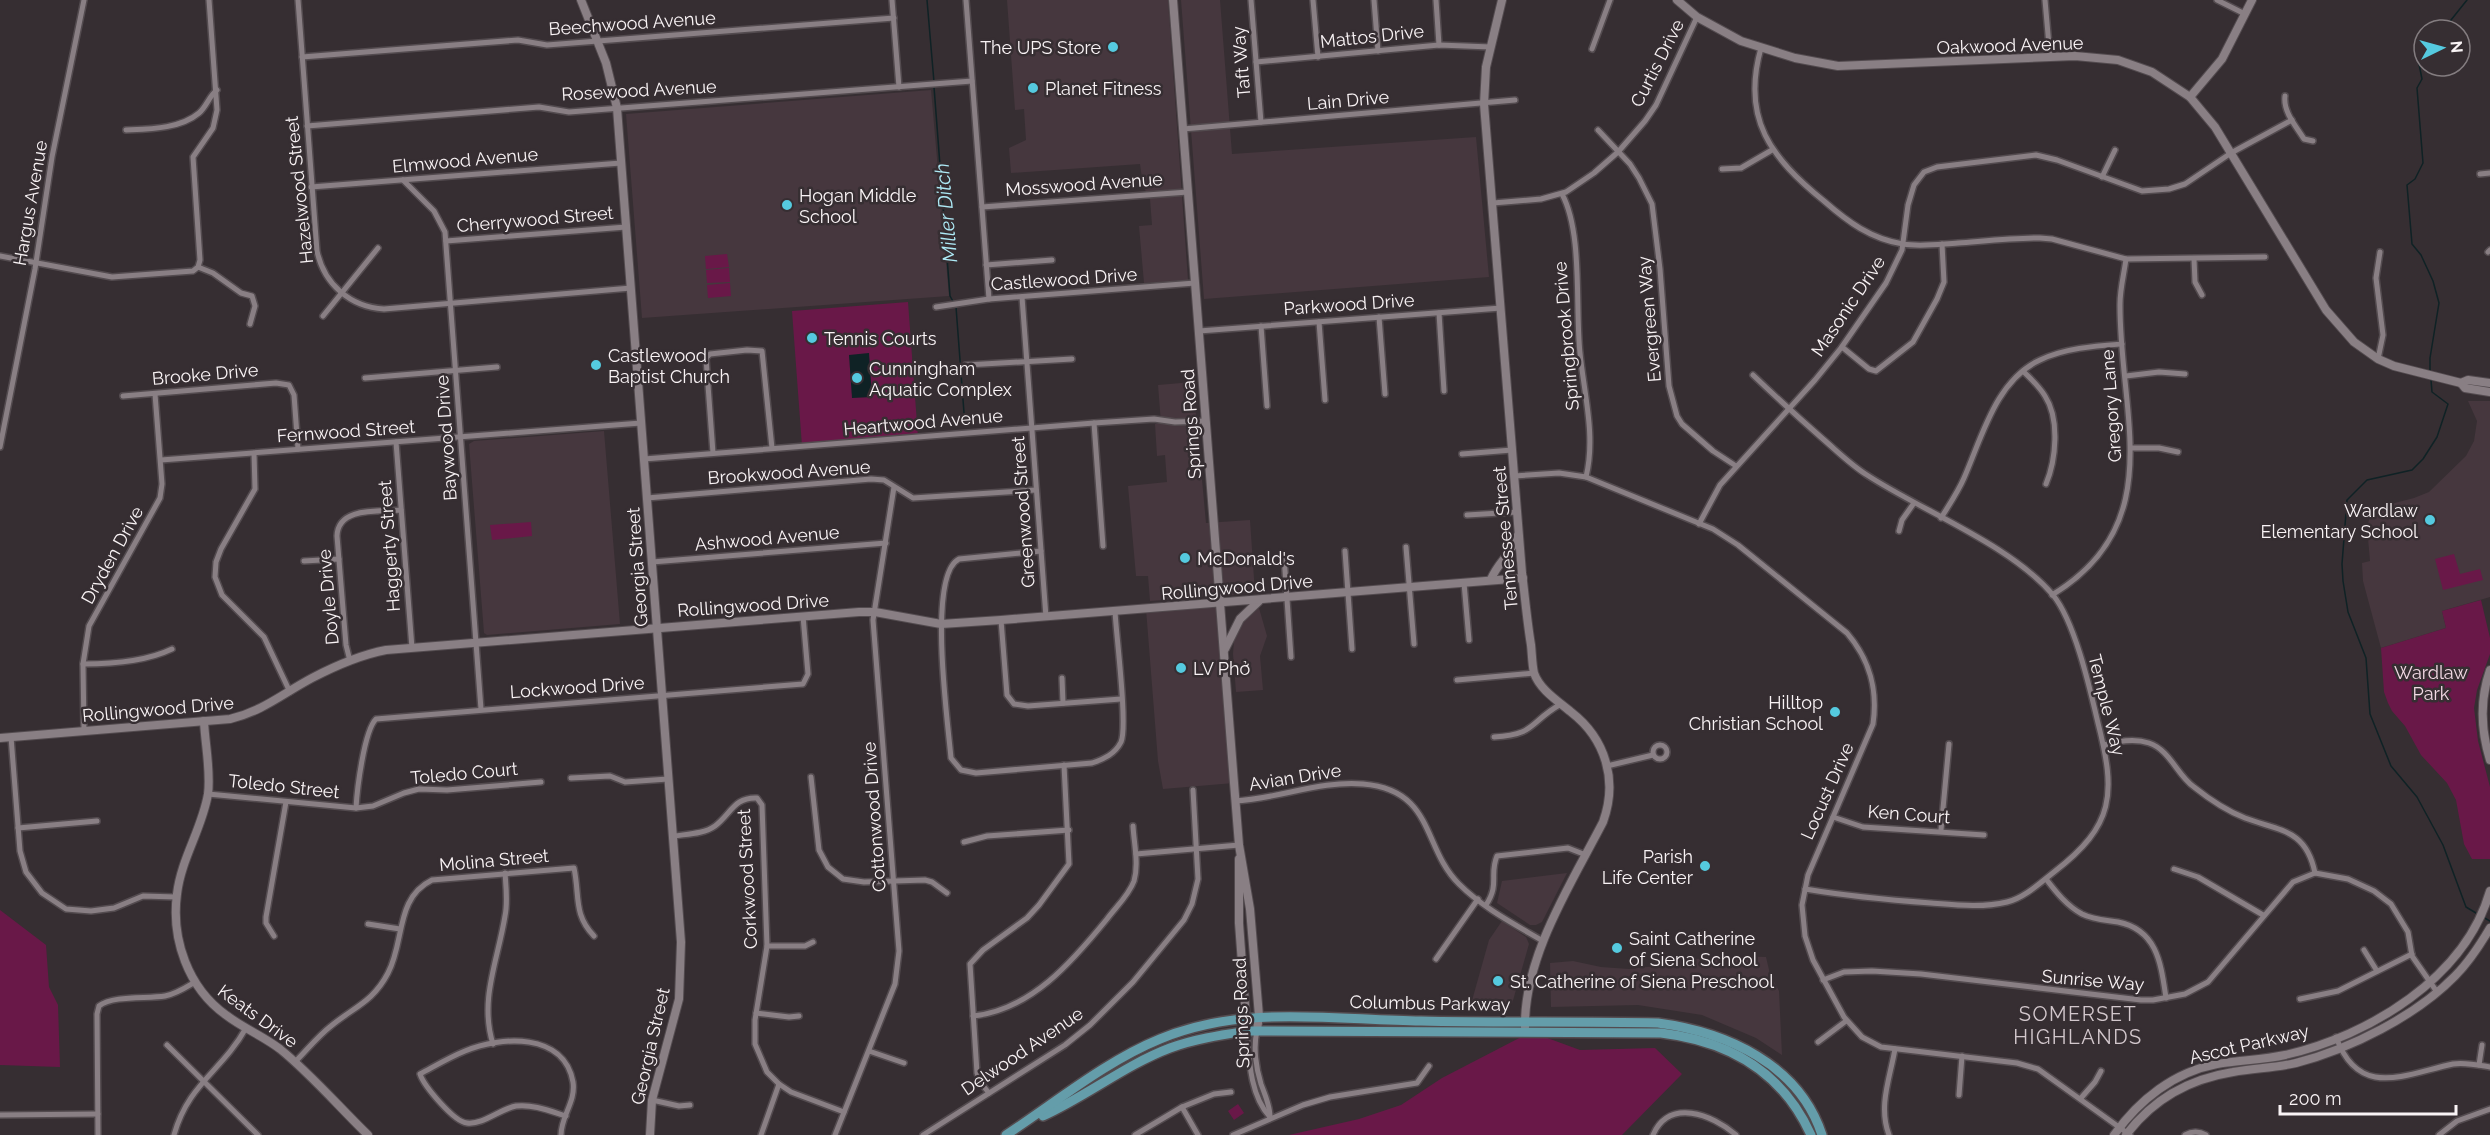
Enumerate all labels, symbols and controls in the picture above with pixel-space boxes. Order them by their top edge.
street label: Beechwood Avenue [548,7,717,39]
street label: Curtis Drive [1626,15,1688,110]
north arrow [2412,18,2472,78]
street label: Mattos Drive [1319,20,1425,52]
street label: Taft Way [1227,25,1255,99]
street label: Oakwood Avenue [1936,32,2084,58]
place label: The UPS Store [980,37,1101,58]
marker: The UPS Store [1106,40,1120,54]
text: N [2446,40,2466,54]
street label: Rosewood Avenue [561,75,718,105]
place label: Planet Fitness [1045,78,1162,99]
marker: Planet Fitness [1026,81,1040,95]
street label: Lain Drive [1306,86,1390,114]
street label: Hazelwood Street [281,115,317,265]
street label: Hargus Avenue [9,138,51,267]
street label: Elmwood Avenue [391,143,539,177]
water label: Miller Ditch [930,162,962,264]
street label: Mosswood Avenue [1005,168,1164,200]
place label: Hogan Middle School [799,185,917,227]
marker: Hogan Middle School [780,198,794,212]
street label: Cherrywood Street [456,202,614,236]
street label: Masonic Drive [1807,251,1890,360]
street label: Evergreen Way [1633,255,1665,383]
street label: Springbrook Drive [1549,260,1583,411]
street label: Castlewood Drive [990,263,1138,295]
street label: Parkwood Drive [1283,289,1416,319]
place label: Tennis Courts [824,328,937,349]
marker: Tennis Courts [805,331,819,345]
place label: Castlewood Baptist Church [608,345,730,387]
street label: Gregory Lane [2097,349,2125,463]
marker: Castlewood Baptist Church [589,358,603,372]
place label: Cunningham Aquatic Complex [869,358,1012,400]
street label: Brooke Drive [151,359,259,389]
street label: Springs Road [1177,368,1205,480]
marker: Cunningham Aquatic Complex [850,371,864,385]
street label: Baywood Drive [431,374,461,501]
street label: Heartwood Avenue [842,405,1004,439]
street label: Fernwood Street [276,416,416,446]
street label: Greenwood Street [1007,436,1039,588]
street label: Brookwood Avenue [707,456,872,488]
street label: Tennessee Street [1488,465,1522,611]
street label: Haggerty Street [374,479,404,613]
place label: Wardlaw Elementary School [2260,500,2418,542]
street label: Dryden Drive [77,502,148,608]
street label: Georgia Street [622,507,652,627]
marker: Wardlaw Elementary School [2423,513,2437,527]
street label: Ashwood Avenue [694,521,841,555]
street label: Doyle Drive [313,548,343,646]
place label: McDonald's [1197,548,1295,569]
marker: McDonald's [1178,551,1192,565]
street label: Rollingwood Drive [1160,570,1314,604]
street label: Rollingwood Drive [676,589,830,621]
street label: Temple Way [2084,652,2130,758]
place label: LV Phở [1193,658,1251,679]
marker: LV Phở [1174,661,1188,675]
park label: Wardlaw Park [2394,662,2468,704]
street label: Lockwood Drive [509,672,645,702]
street label: Rollingwood Drive [81,692,235,726]
place label: Hilltop Christian School [1689,692,1823,734]
marker: Hilltop Christian School [1828,705,1842,719]
street label: Locust Drive [1796,739,1858,843]
street label: Cottonwood Drive [858,741,890,893]
street label: Toledo Court [409,758,519,788]
street label: Avian Drive [1247,759,1343,795]
street label: Toledo Street [227,770,341,802]
street label: Ken Court [1867,801,1951,827]
street label: Corkwood Street [733,808,761,950]
street label: Molina Street [438,845,550,875]
place label: Parish Life Center [1602,846,1694,888]
marker: Parish Life Center [1698,859,1712,873]
place label: Saint Catherine of Siena School [1629,928,1758,970]
marker: Saint Catherine of Siena School [1610,941,1624,955]
street label: Springs Road [1229,957,1253,1069]
street label: Sunrise Way [2041,965,2145,995]
place label: St. Catherine of Siena Preschool [1510,971,1774,992]
marker: St. Catherine of Siena Preschool [1491,974,1505,988]
street label: Keats Drive [214,980,302,1052]
street label: Georgia Street [626,985,674,1107]
street label: Columbus Parkway [1349,991,1511,1015]
street label: Delwood Avenue [957,1002,1087,1099]
district label: SOMERSET HIGHLANDS [2013,1002,2143,1049]
street label: Ascot Parkway [2187,1020,2311,1068]
scale bar [2280,1078,2456,1116]
text: 200 m [2289,1088,2342,1109]

